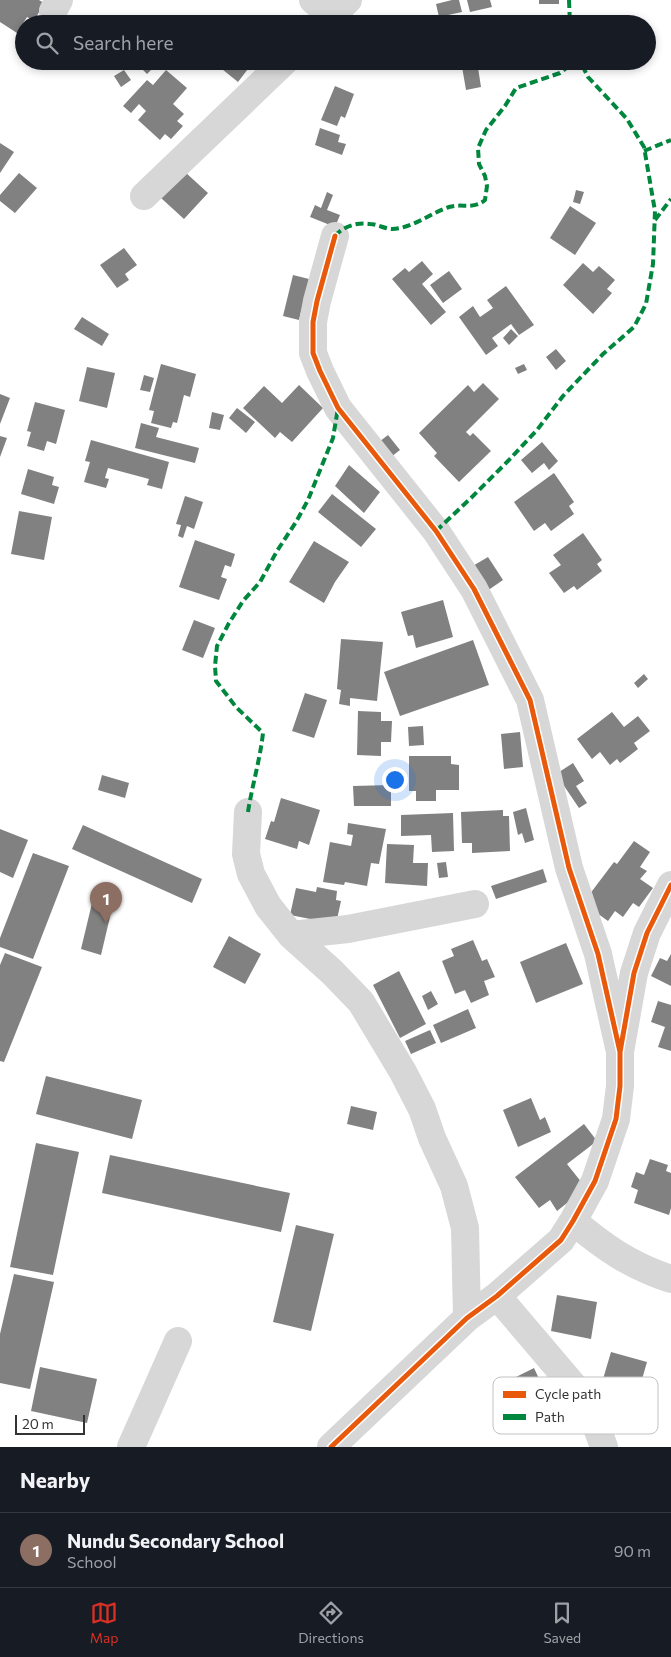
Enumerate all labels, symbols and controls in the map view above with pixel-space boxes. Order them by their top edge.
search box [15,15,656,70]
icon: search [33,29,61,57]
text: Search here [73,31,173,54]
your location [382,767,408,793]
pin: 1 [90,882,122,923]
legend [493,1377,658,1434]
text: Cycle path [535,1385,601,1402]
text: Path [535,1408,565,1425]
scale bar [15,1412,85,1435]
text: 20 m [22,1415,54,1432]
text: Nearby [20,1467,90,1492]
text: Nundu Secondary School [67,1529,284,1552]
text: 1 [32,1541,40,1560]
text: 90 m [614,1541,651,1560]
text: School [67,1552,117,1571]
tab: Map [90,1599,119,1646]
tab: Directions [298,1599,364,1646]
tab: Saved [543,1599,581,1646]

